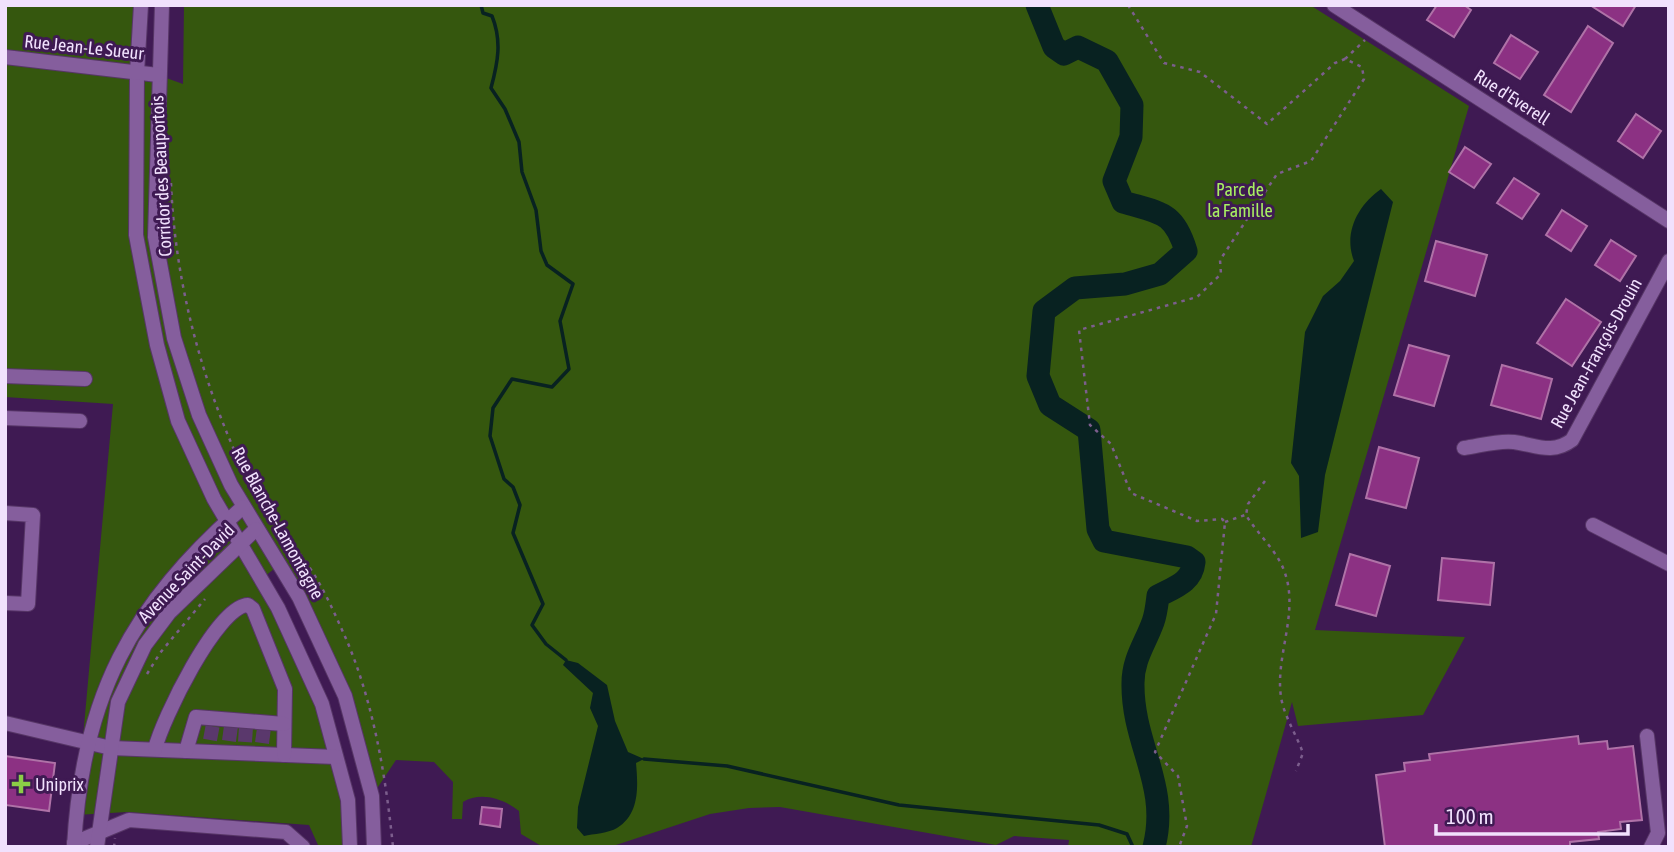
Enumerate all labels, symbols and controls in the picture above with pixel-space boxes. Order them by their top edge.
street label: Rue Jean-Le Sueur [23,30,145,64]
street label: Rue d'Everell [1470,65,1554,129]
street label: Corridor des Beauportois [146,95,176,257]
park label: Parc de la Famille [1207,179,1273,221]
street label: Rue Jean-François-Drouin [1546,274,1646,432]
street label: Rue Blanche-Lamontagne [227,443,329,603]
street label: Avenue Saint-David [134,519,238,627]
place label: Uniprix [35,774,84,795]
marker: Uniprix [13,776,29,792]
scale bar [1436,792,1628,836]
text: 100 m [1446,804,1494,828]

